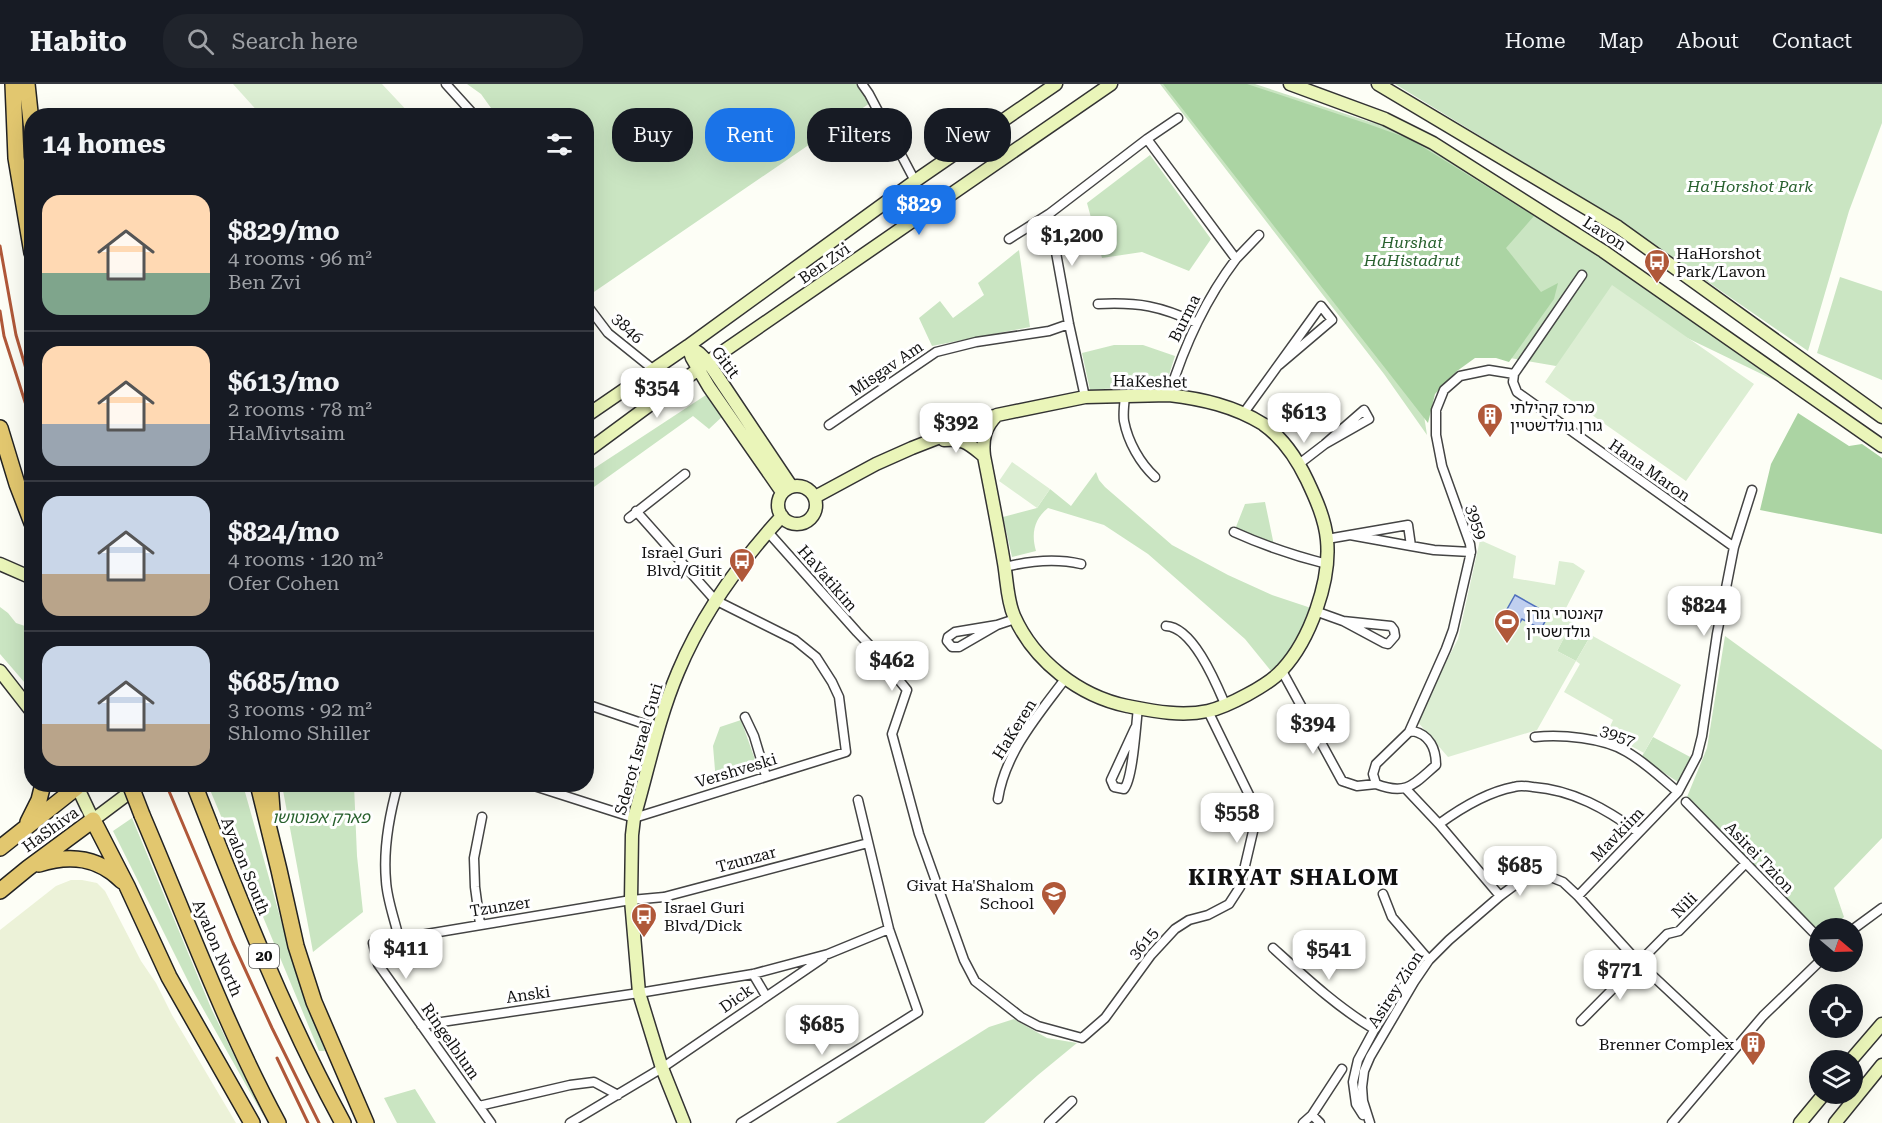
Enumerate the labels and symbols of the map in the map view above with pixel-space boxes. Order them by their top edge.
park label: Ha'Horshot Park [1686,177,1813,196]
pin: $829 [883,185,955,236]
street label: Lavon [1580,213,1630,254]
pin: $1,200 [1023,216,1121,267]
park label: Hurshat HaHistadrut [1363,233,1460,270]
street label: Ben Zvi [795,239,854,288]
place label: HaHorshot Park/Lavon [1676,244,1766,281]
bus stop icon: HaHorshot Park/Lavon [1642,247,1672,285]
street label: Burma [1165,291,1204,345]
street label: 3846 [608,309,647,348]
street label: Misgav Am [846,337,927,400]
street label: Gitit [708,343,744,382]
pin: $354 [621,368,693,419]
street label: HaKeshet [1113,371,1188,392]
pin: $613 [1268,393,1340,444]
place label: מרכז קהילתי גורן גולדשטיין [1510,398,1603,435]
building icon: מרכז קהילתי גורן גולדשטיין [1475,401,1505,439]
pin: $392 [920,403,992,454]
street label: Hana Maron [1605,435,1694,505]
street label: 3959 [1462,502,1491,542]
street label: HaVatikim [794,541,862,616]
place label: Israel Guri Blvd/Gitit [641,543,722,580]
bus stop icon: Israel Guri Blvd/Gitit [727,546,757,584]
pin: $824 [1668,586,1740,637]
place label: קאנטרי גורן גולדשטיין [1526,604,1603,641]
sports icon: קאנטרי גורן גולדשטיין [1492,607,1522,645]
pin: $462 [856,641,928,692]
street label: Sderot Israel Guri [611,681,666,817]
street label: HaKeren [988,696,1040,763]
pin: $394 [1277,704,1349,755]
street label: 3957 [1598,720,1638,751]
street label: Vershveski [693,749,779,792]
pin: $558 [1201,793,1273,844]
street label: HaShiva [18,802,82,856]
street label: Mavkiim [1587,803,1648,865]
park label: פארק אפוטושו [272,808,371,827]
street label: Ayalon South [217,814,274,918]
street label: Asirei Tzion [1721,818,1798,897]
street label: Tzunzar [714,842,779,877]
pin: $685 [1484,846,1556,897]
district label: KIRYAT SHALOM [1188,865,1400,890]
place label: Givat Ha'Shalom School [906,876,1034,913]
school or university icon: Givat Ha'Shalom School [1039,879,1069,917]
street label: Nili [1668,889,1701,922]
street label: Tzunzer [468,892,532,921]
street label: Ayalon North [189,897,246,999]
place label: Israel Guri Blvd/Dick [664,898,745,935]
bus stop icon: Israel Guri Blvd/Dick [629,901,659,939]
north arrow [1809,918,1863,972]
street label: 3615 [1125,923,1162,963]
pin: $411 [370,929,442,980]
pin: $541 [1293,930,1365,981]
road number: 20 [249,944,279,968]
street label: Asirey Zion [1364,947,1427,1031]
pin: $771 [1584,950,1656,1001]
street label: Dick [716,980,757,1017]
street label: Anski [505,982,551,1007]
street label: Ringelblum [417,1000,484,1083]
pin: $685 [786,1005,858,1056]
building icon: Brenner Complex [1738,1029,1768,1067]
place label: Brenner Complex [1599,1035,1735,1054]

